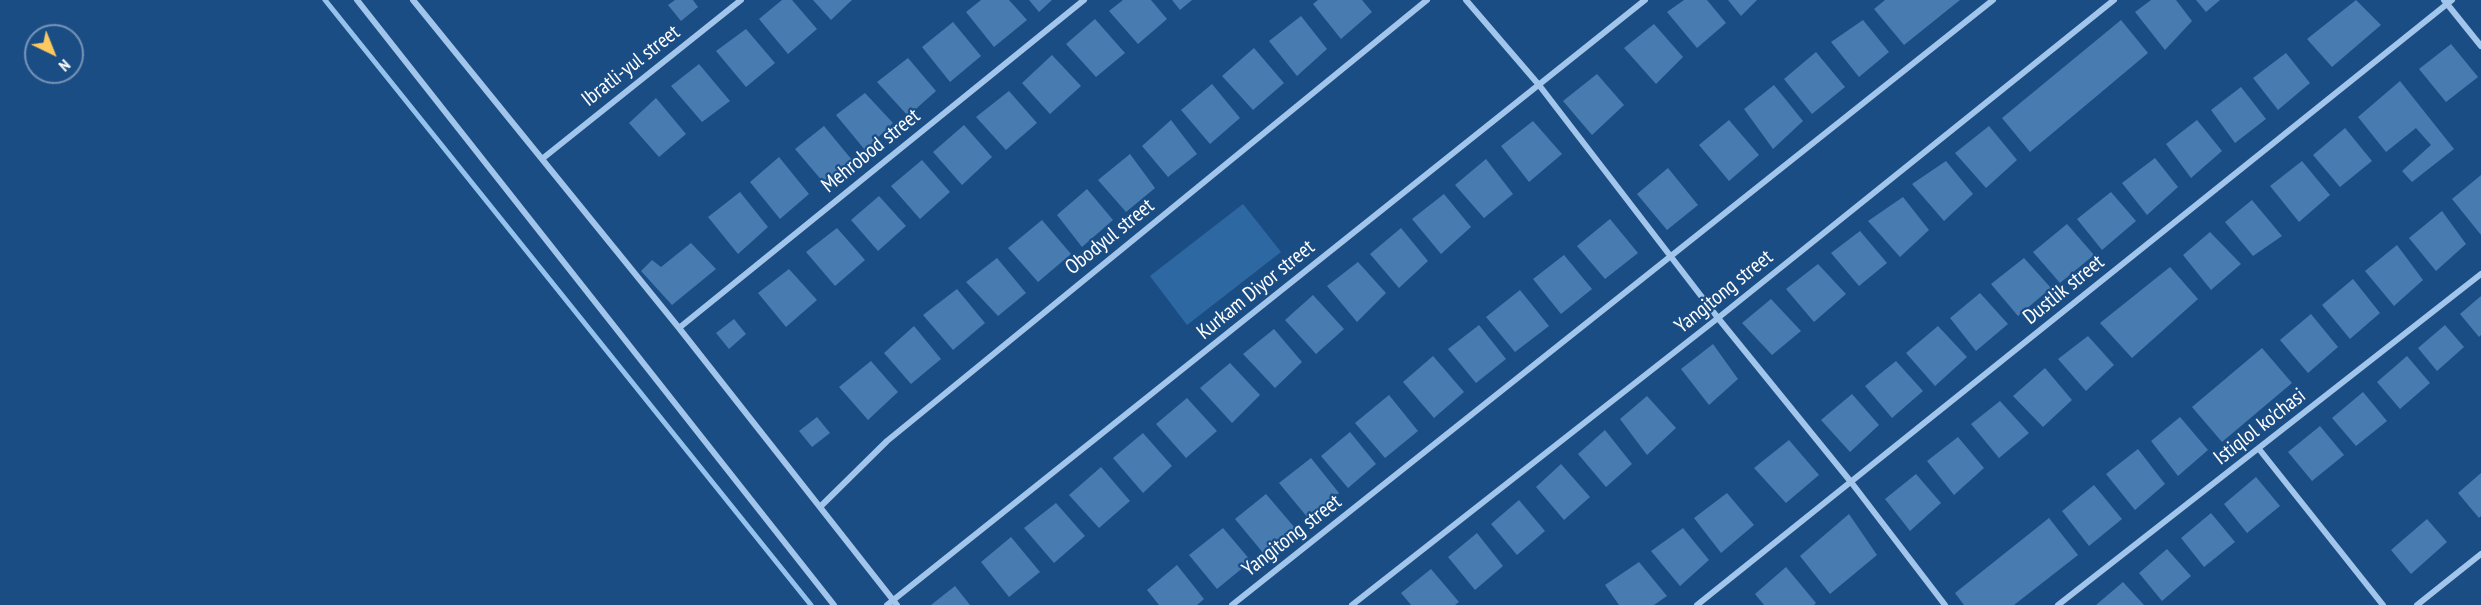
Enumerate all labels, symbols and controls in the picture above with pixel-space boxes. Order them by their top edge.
street label: Ibratli-yul street [577,20,685,112]
north arrow [24,24,84,84]
text: N [55,55,75,76]
street label: Mehrobod street [817,104,925,198]
street label: Obodyul street [1061,194,1159,280]
street label: Kurkam Diyor street [1192,235,1320,345]
street label: Yangitong street [1670,245,1778,339]
street label: Dustlik street [2019,250,2109,330]
street label: Istiqlol ko'chasi [2209,383,2311,471]
street label: Yangitong street [1238,490,1346,582]

